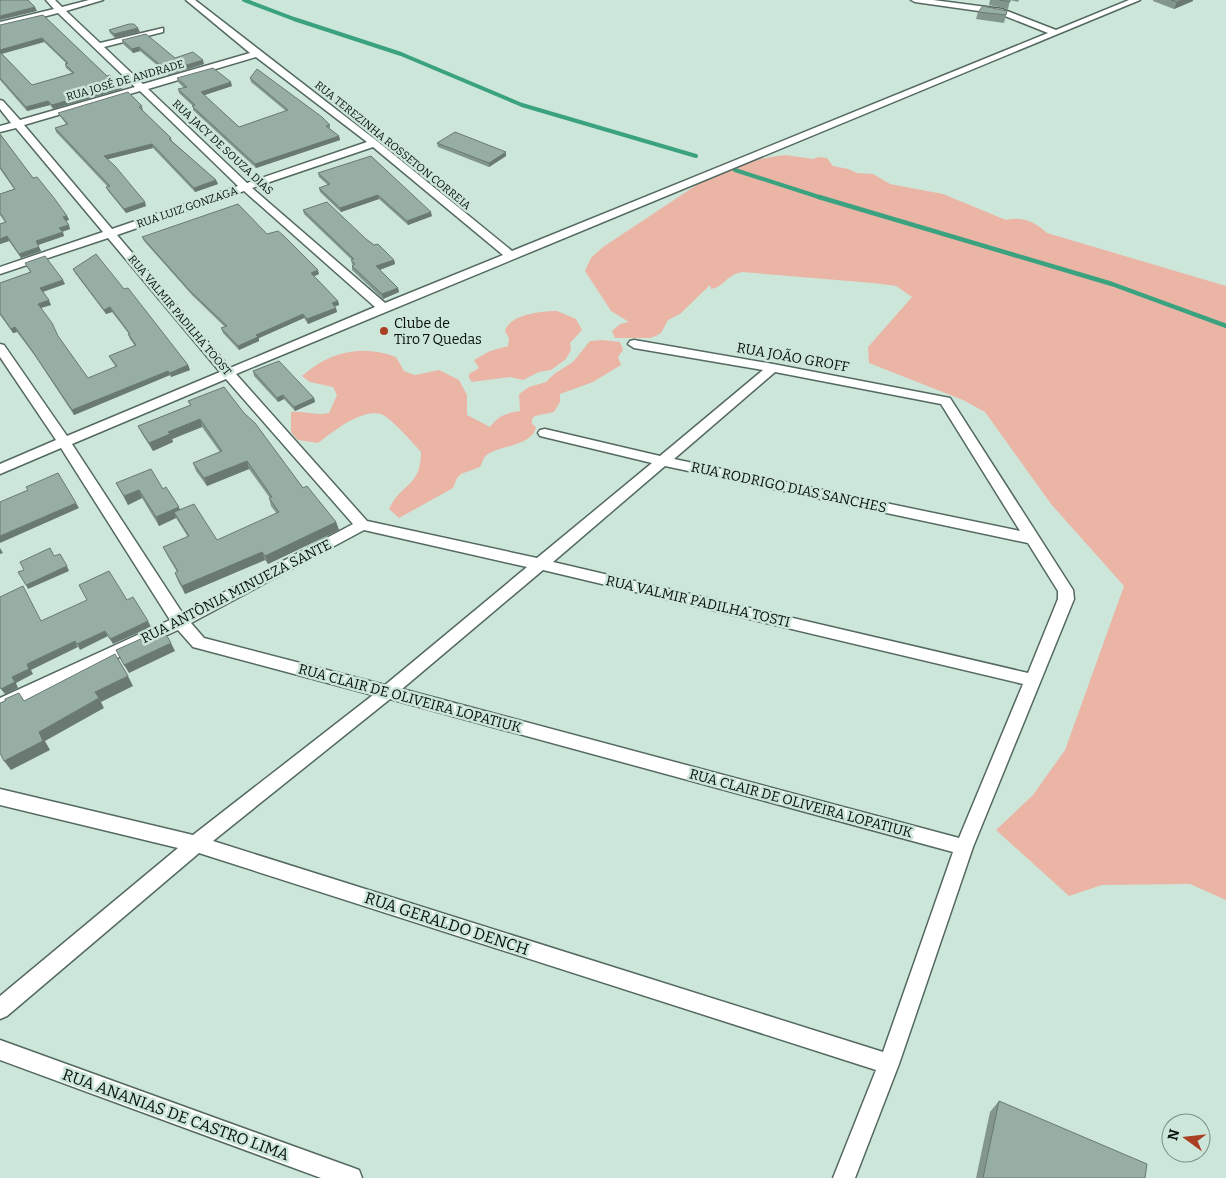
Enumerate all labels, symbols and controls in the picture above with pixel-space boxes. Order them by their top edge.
street label: RUA JOSÉ DE ANDRADE [64,56,186,104]
street label: RUA TEREZINHA ROSSETON CORREIA [312,78,473,213]
street label: RUA JACY DE SOUZA DIAS [170,97,276,197]
street label: RUA LUIZ GONZAGA [135,184,239,231]
street label: RUA VALMIR PADILHA TOOST [126,253,234,378]
place label: Clube de Tiro 7 Quedas [394,315,482,348]
marker: Clube de Tiro 7 Quedas [378,325,390,337]
street label: RUA JOÃO GROFF [735,339,851,376]
street label: RUA RODRIGO DIAS SANCHES [689,458,888,517]
street label: RUA ANTÔNIA MINUEZA SANTE [138,535,334,647]
street label: RUA VALMIR PADILHA TOSTI [604,572,792,631]
street label: RUA CLAIR DE OLIVEIRA LOPATIUK [296,660,523,737]
street label: RUA CLAIR DE OLIVEIRA LOPATIUK [687,765,914,842]
street label: RUA GERALDO DENCH [362,888,531,959]
street label: RUA ANANIAS DE CASTRO LIMA [60,1065,292,1165]
north arrow [1161,1113,1211,1163]
text: N [1164,1127,1184,1142]

